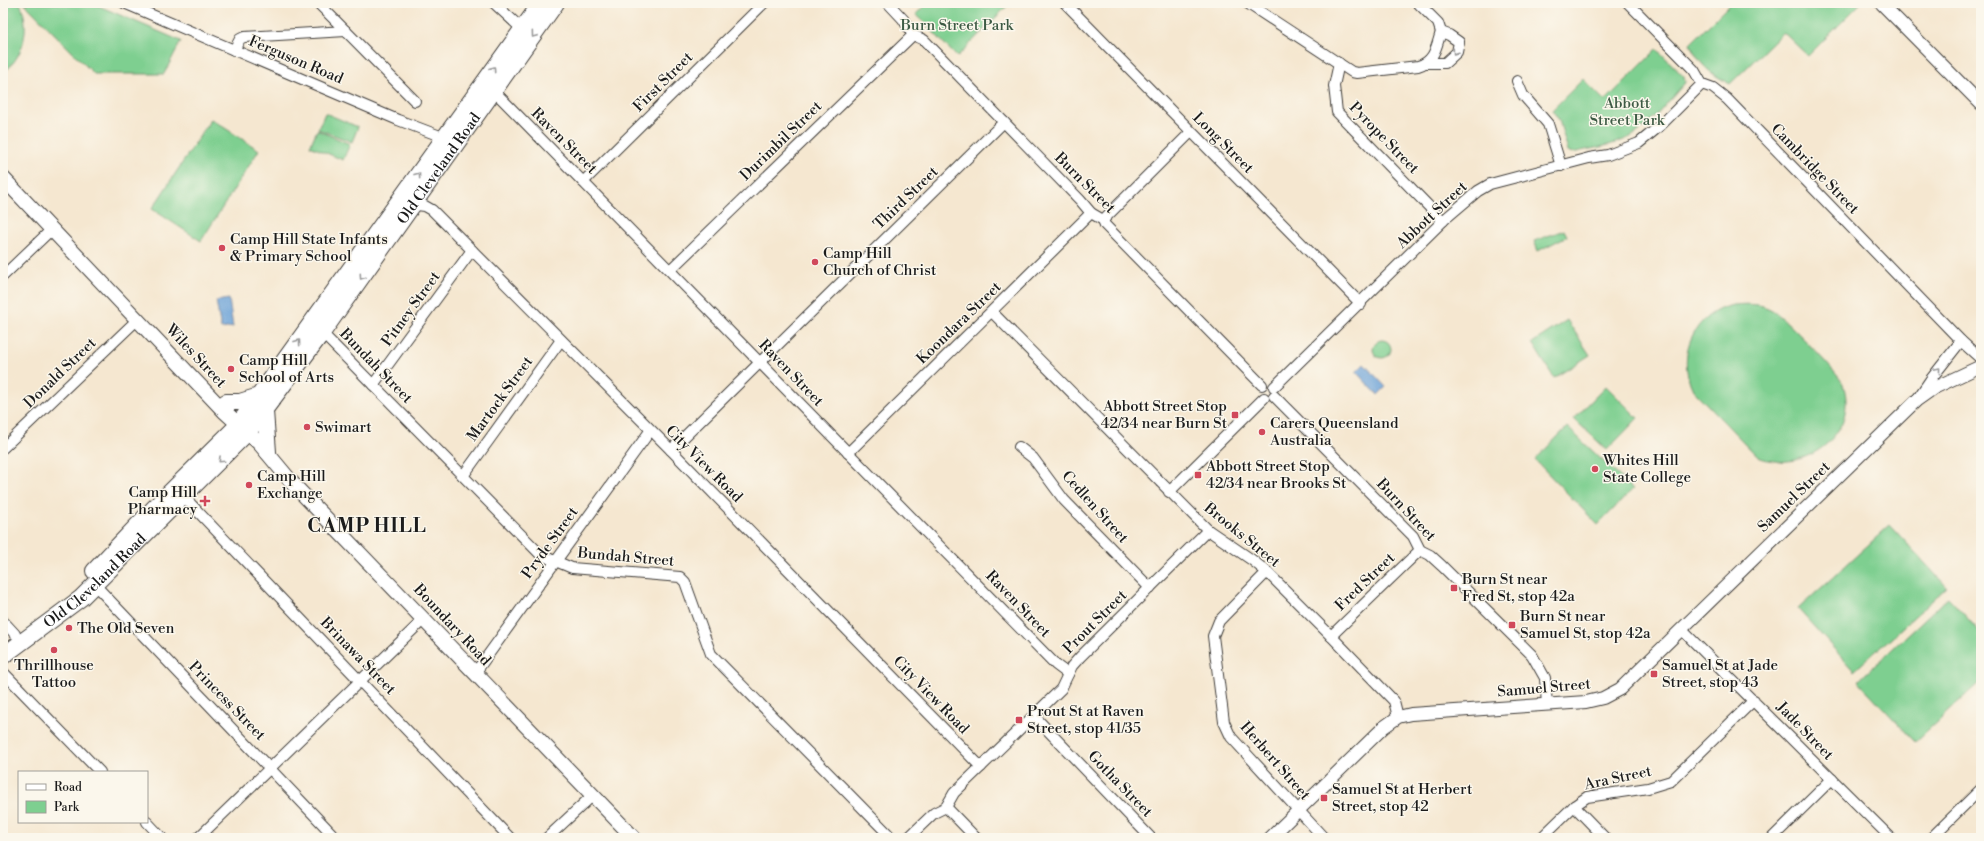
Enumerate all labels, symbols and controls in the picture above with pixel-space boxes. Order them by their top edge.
park label: Burn Street Park [900,16,1015,35]
one-way arrow [531,30,538,37]
street label: Ferguson Road [246,32,347,89]
street label: First Street [629,48,697,116]
one-way arrow [1453,48,1460,55]
one-way arrow [488,66,496,73]
park label: Abbott Street Park [1589,94,1666,130]
street label: Durimbil Street [736,97,827,185]
street label: Pyrope Street [1345,98,1423,178]
street label: Raven Street [527,104,602,179]
street label: Long Street [1188,108,1258,178]
street label: Old Cleveland Road [393,109,485,228]
street label: Cambridge Street [1767,120,1864,219]
street label: Burn Street [1050,148,1120,218]
street label: Third Street [870,162,943,234]
one-way arrow [413,172,421,179]
street label: Abbott Street [1392,177,1472,253]
place label: Camp Hill State Infants & Primary School [230,230,388,266]
marker: Camp Hill State Infants & Primary School [217,243,227,253]
place label: Camp Hill Church of Christ [823,244,937,280]
marker: Camp Hill Church of Christ [810,257,820,267]
street label: Pitney Street [377,267,445,350]
one-way arrow [359,273,367,280]
street label: Koondara Street [913,277,1006,368]
street label: Wiles Street [161,319,231,392]
street label: Bundah Street [335,324,417,408]
street label: Donald Street [20,333,101,412]
street label: Raven Street [754,336,828,411]
one-way arrow [293,339,301,346]
place label: Camp Hill School of Arts [239,351,334,387]
street label: Martock Street [463,352,538,445]
marker: Camp Hill School of Arts [226,364,236,374]
one-way arrow [1934,367,1941,374]
place label: Abbott Street Stop 42/34 near Burn St [1101,397,1228,433]
marker: Abbott Street Stop 42/34 near Burn St [1230,410,1240,420]
place label: Carers Queensland Australia [1269,414,1399,450]
place label: Swimart [315,418,372,437]
street label: City View Road [661,421,747,507]
marker: Swimart [302,422,312,432]
marker: Carers Queensland Australia [1257,427,1267,437]
place label: Whites Hill State College [1602,451,1691,487]
one-way arrow [218,455,226,463]
place label: Abbott Street Stop 42/34 near Brooks St [1205,457,1347,493]
street label: Samuel Street [1754,457,1835,536]
marker: Whites Hill State College [1590,464,1600,474]
place label: Camp Hill Exchange [257,467,326,503]
street label: Cedlen Street [1057,467,1133,548]
marker: Abbott Street Stop 42/34 near Brooks St [1193,470,1203,480]
street label: Burn Street [1372,474,1440,546]
marker: Camp Hill Exchange [244,480,254,490]
place label: Camp Hill Pharmacy [128,483,198,519]
marker: Camp Hill Pharmacy [200,496,210,506]
street label: Brooks Street [1199,498,1284,572]
street label: Pryde Street [518,503,583,583]
district label: CAMP HILL [307,514,427,538]
street label: Old Cleveland Road [40,529,150,632]
street label: Bundah Street [576,543,676,571]
street label: Fred Street [1331,548,1399,615]
street label: Raven Street [981,567,1055,642]
place label: Burn St near Fred St, stop 42a [1461,570,1575,606]
street label: Boundary Road [409,579,495,670]
marker: Burn St near Fred St, stop 42a [1449,583,1459,593]
street label: Prout Street [1059,586,1131,658]
place label: Burn St near Samuel St, stop 42a [1519,607,1651,643]
street label: Brinawa Street [316,613,400,699]
place label: The Old Seven [77,619,175,638]
marker: Burn St near Samuel St, stop 42a [1507,620,1517,630]
marker: The Old Seven [64,623,74,633]
marker: Thrillhouse Tattoo [49,645,59,655]
street label: City View Road [889,652,973,738]
place label: Thrillhouse Tattoo [14,656,94,692]
place label: Samuel St at Jade Street, stop 43 [1662,656,1778,692]
street label: Princess Street [184,657,270,745]
marker: Samuel St at Jade Street, stop 43 [1649,669,1659,679]
street label: Samuel Street [1496,674,1592,702]
street label: Jade Street [1772,697,1838,765]
place label: Prout St at Raven Street, stop 41/35 [1027,702,1144,738]
marker: Prout St at Raven Street, stop 41/35 [1014,715,1024,725]
street label: Herbert Street [1236,718,1315,805]
street label: Gotha Street [1084,747,1157,822]
street label: Ara Street [1582,761,1654,795]
legend [18,771,148,823]
text: Road [54,780,82,795]
place label: Samuel St at Herbert Street, stop 42 [1332,780,1473,816]
marker: Samuel St at Herbert Street, stop 42 [1319,793,1329,803]
text: Park [54,800,80,815]

